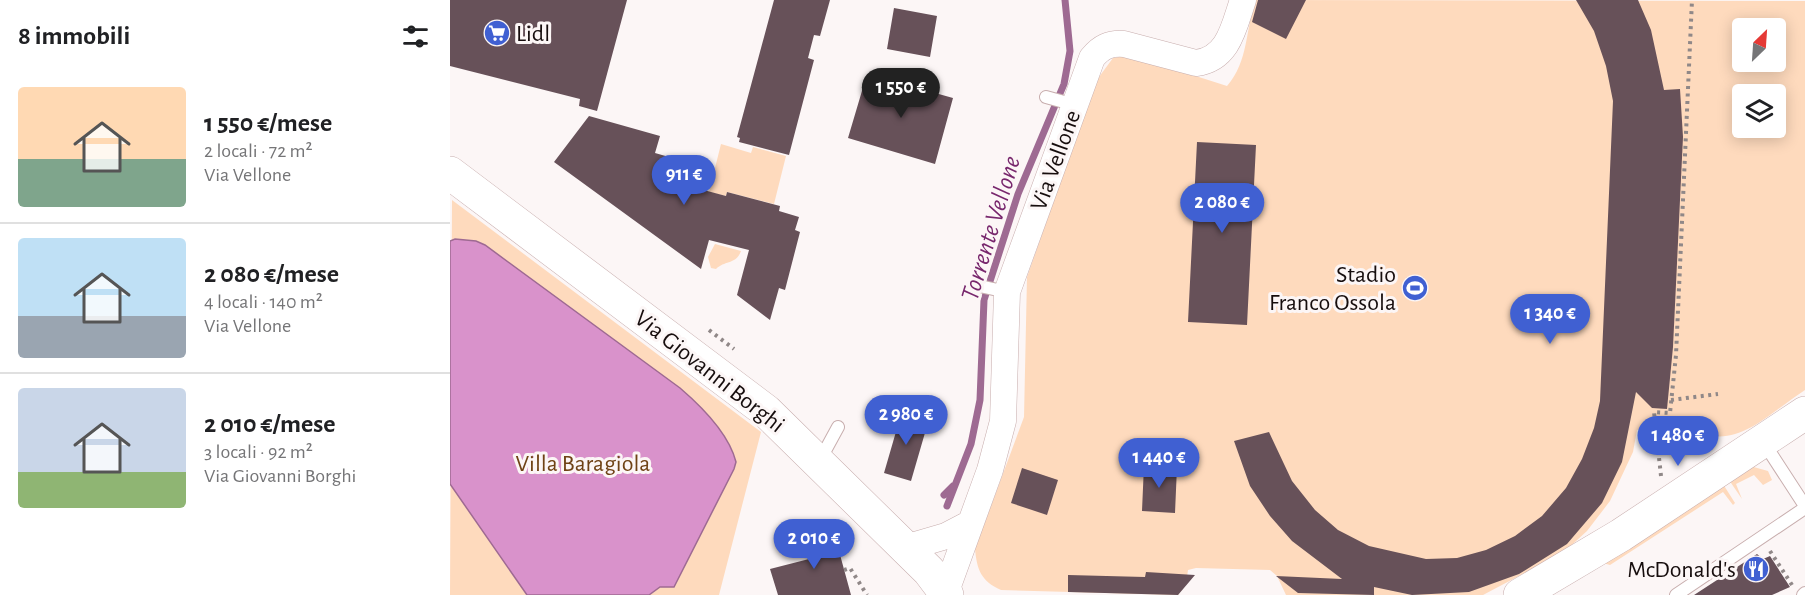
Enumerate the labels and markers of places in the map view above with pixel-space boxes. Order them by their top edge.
supermarket icon: Lidl [482,18,512,48]
place label: Lidl [516,22,550,46]
pin: 1 550 € [846,68,956,119]
pin: 911 € [642,155,726,206]
pin: 2 080 € [1167,183,1277,234]
place label: Stadio Franco Ossola [1269,263,1396,315]
sports icon: Stadio Franco Ossola [1400,273,1430,303]
pin: 1 340 € [1495,294,1605,345]
pin: 2 980 € [851,395,961,446]
pin: 1 480 € [1623,416,1733,467]
pin: 1 440 € [1104,438,1214,489]
pin: 2 010 € [759,519,869,570]
restaurant icon: McDonald's [1741,554,1771,584]
place label: McDonald's [1627,558,1736,582]

